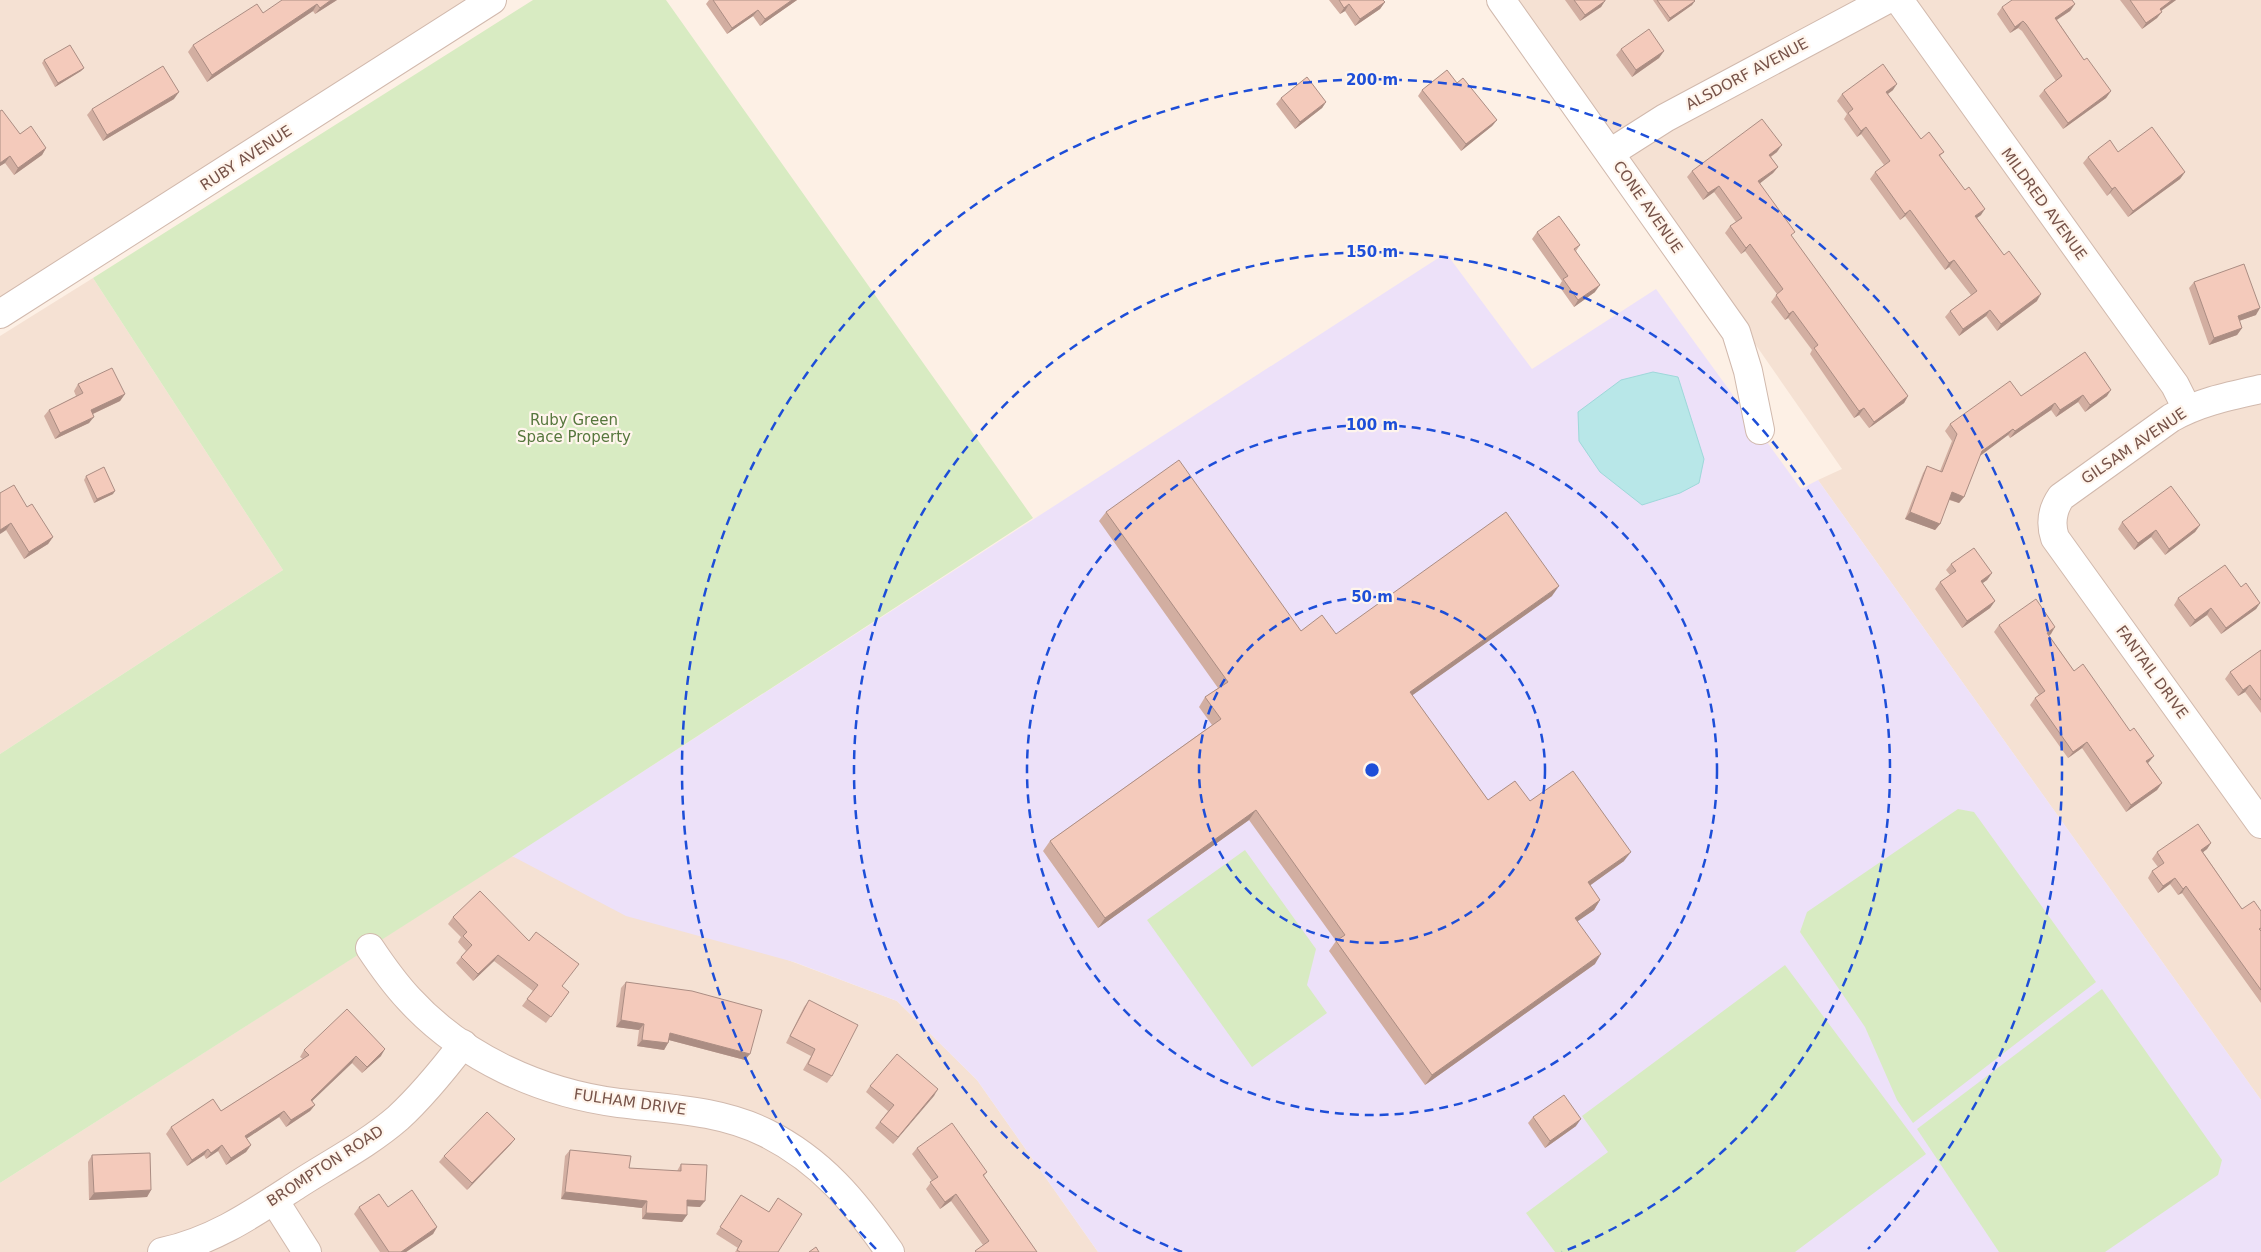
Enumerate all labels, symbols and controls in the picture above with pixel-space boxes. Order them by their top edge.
street label: ALSDORF AVENUE [1683,34,1811,114]
text: 200 m [1346,71,1398,89]
street label: RUBY AVENUE [197,122,295,194]
street label: MILDRED AVENUE [1997,144,2091,264]
street label: CONE AVENUE [1610,157,1686,257]
text: 150 m [1346,243,1398,261]
street label: GILSAM AVENUE [2078,404,2190,488]
park label: Ruby Green Space Property [517,411,631,446]
text: 100 m [1346,416,1398,434]
text: 50 m [1351,588,1393,606]
street label: FANTAIL DRIVE [2112,622,2192,722]
centre of rings [1363,761,1381,779]
street label: FULHAM DRIVE [573,1085,687,1119]
street label: BROMPTON ROAD [263,1122,387,1210]

